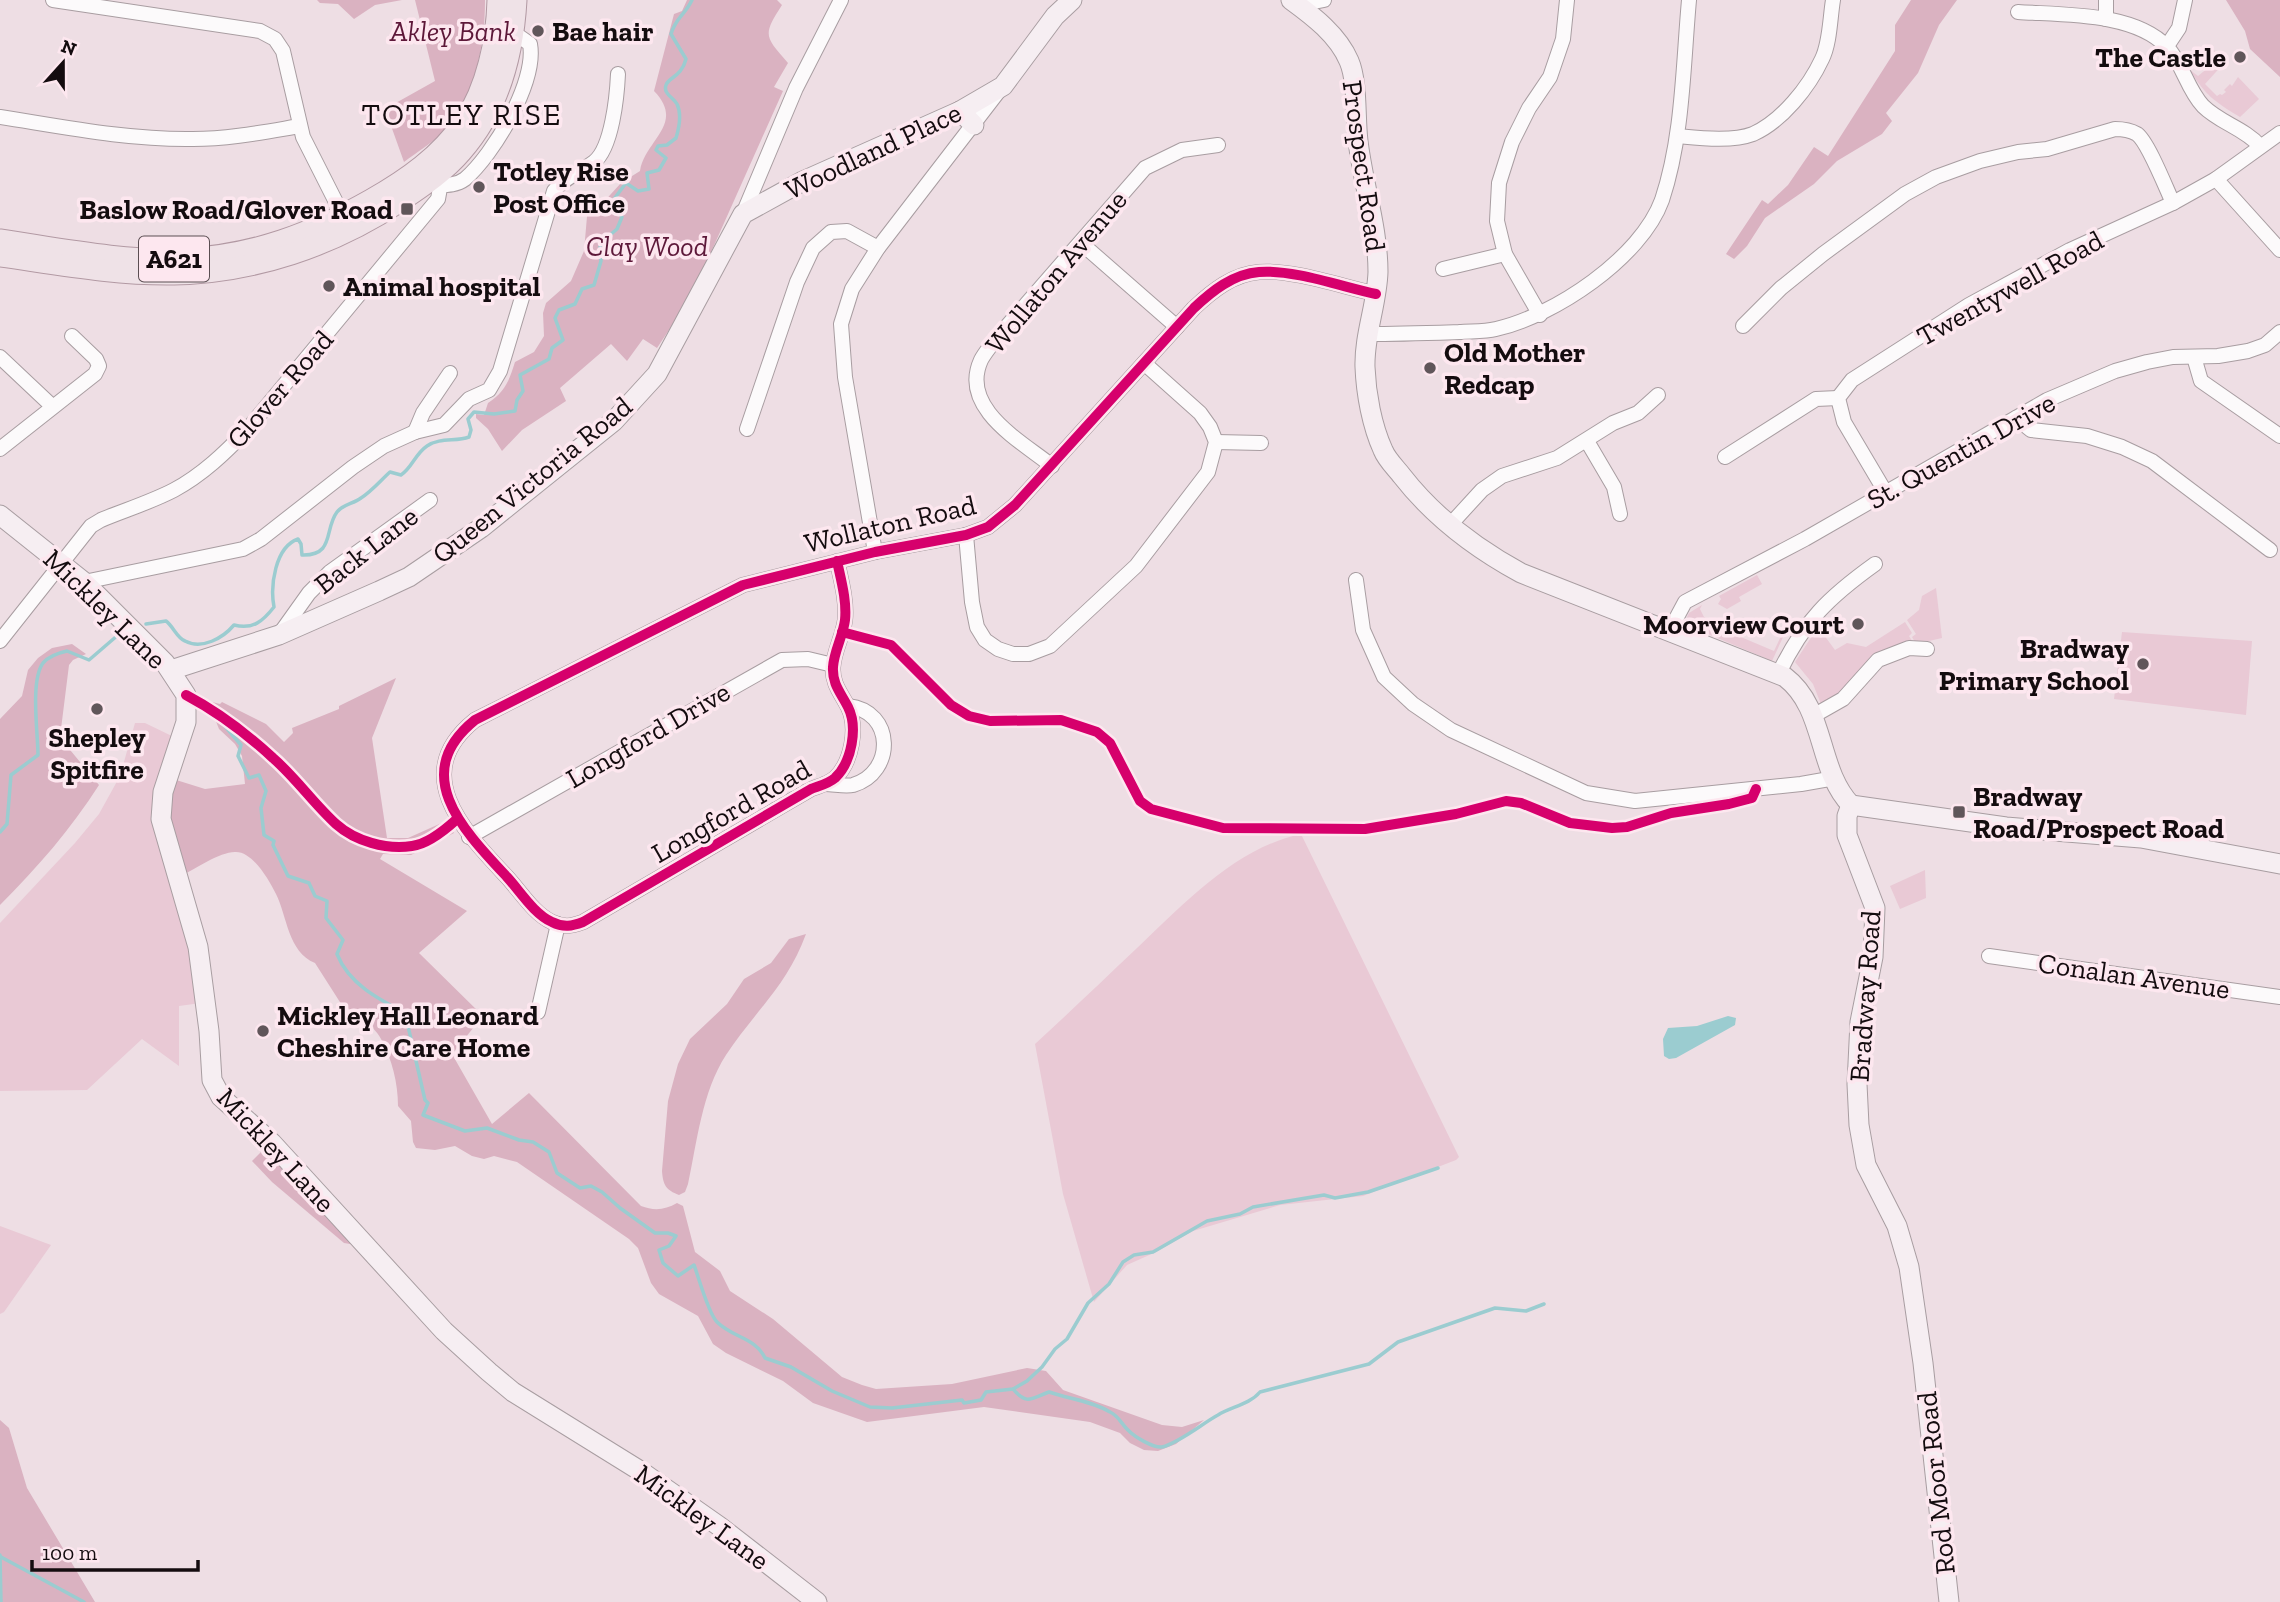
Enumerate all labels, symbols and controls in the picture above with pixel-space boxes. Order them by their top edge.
park label: Akley Bank [389,15,516,48]
place label: Bae hair [552,15,654,48]
marker: Bae hair [530,23,546,39]
north arrow [28,28,98,98]
text: N [58,34,80,61]
place label: The Castle [2095,41,2226,74]
marker: The Castle [2232,49,2248,65]
street label: Prospect Road [1336,78,1392,254]
street label: Woodland Place [780,96,966,206]
district label: TOTLEY RISE [362,97,562,133]
place label: Totley Rise Post Office [493,155,629,220]
marker: Totley Rise Post Office [471,179,487,195]
street label: Wollaton Avenue [978,184,1134,360]
place label: Baslow Road/Glover Road [79,193,393,226]
marker: Baslow Road/Glover Road [399,201,415,217]
street label: Twentywell Road [1911,223,2109,353]
park label: Clay Wood [586,230,708,263]
road number: A621 [139,236,209,282]
place label: Animal hospital [343,270,541,303]
marker: Animal hospital [321,278,337,294]
street label: Glover Road [220,323,340,455]
place label: Old Mother Redcap [1444,336,1585,401]
marker: Old Mother Redcap [1422,360,1438,376]
street label: St. Quentin Drive [1861,386,2061,516]
street label: Queen Victoria Road [426,389,638,571]
street label: Wollaton Road [801,488,979,560]
street label: Back Lane [308,499,424,601]
street label: Mickley Lane [37,542,173,676]
place label: Moorview Court [1643,608,1845,641]
marker: Moorview Court [1850,616,1866,632]
place label: Bradway Primary School [1939,632,2129,697]
marker: Bradway Primary School [2135,656,2151,672]
street label: Longford Drive [560,675,736,795]
marker: Shepley Spitfire [89,701,105,717]
place label: Shepley Spitfire [48,721,146,786]
street label: Longford Road [646,752,816,870]
place label: Bradway Road/Prospect Road [1973,780,2224,845]
marker: Bradway Road/Prospect Road [1951,804,1967,820]
street label: Bradway Road [1843,909,1887,1083]
street label: Conalan Avenue [2036,946,2232,1006]
place label: Mickley Hall Leonard Cheshire Care Home [277,999,539,1064]
marker: Mickley Hall Leonard Cheshire Care Home [255,1023,271,1039]
street label: Mickley Lane [210,1081,342,1219]
street label: Rod Moor Road [1910,1390,1962,1576]
street label: Mickley Lane [628,1457,776,1577]
scale bar [32,1528,198,1572]
text: 100 m [42,1540,97,1565]

